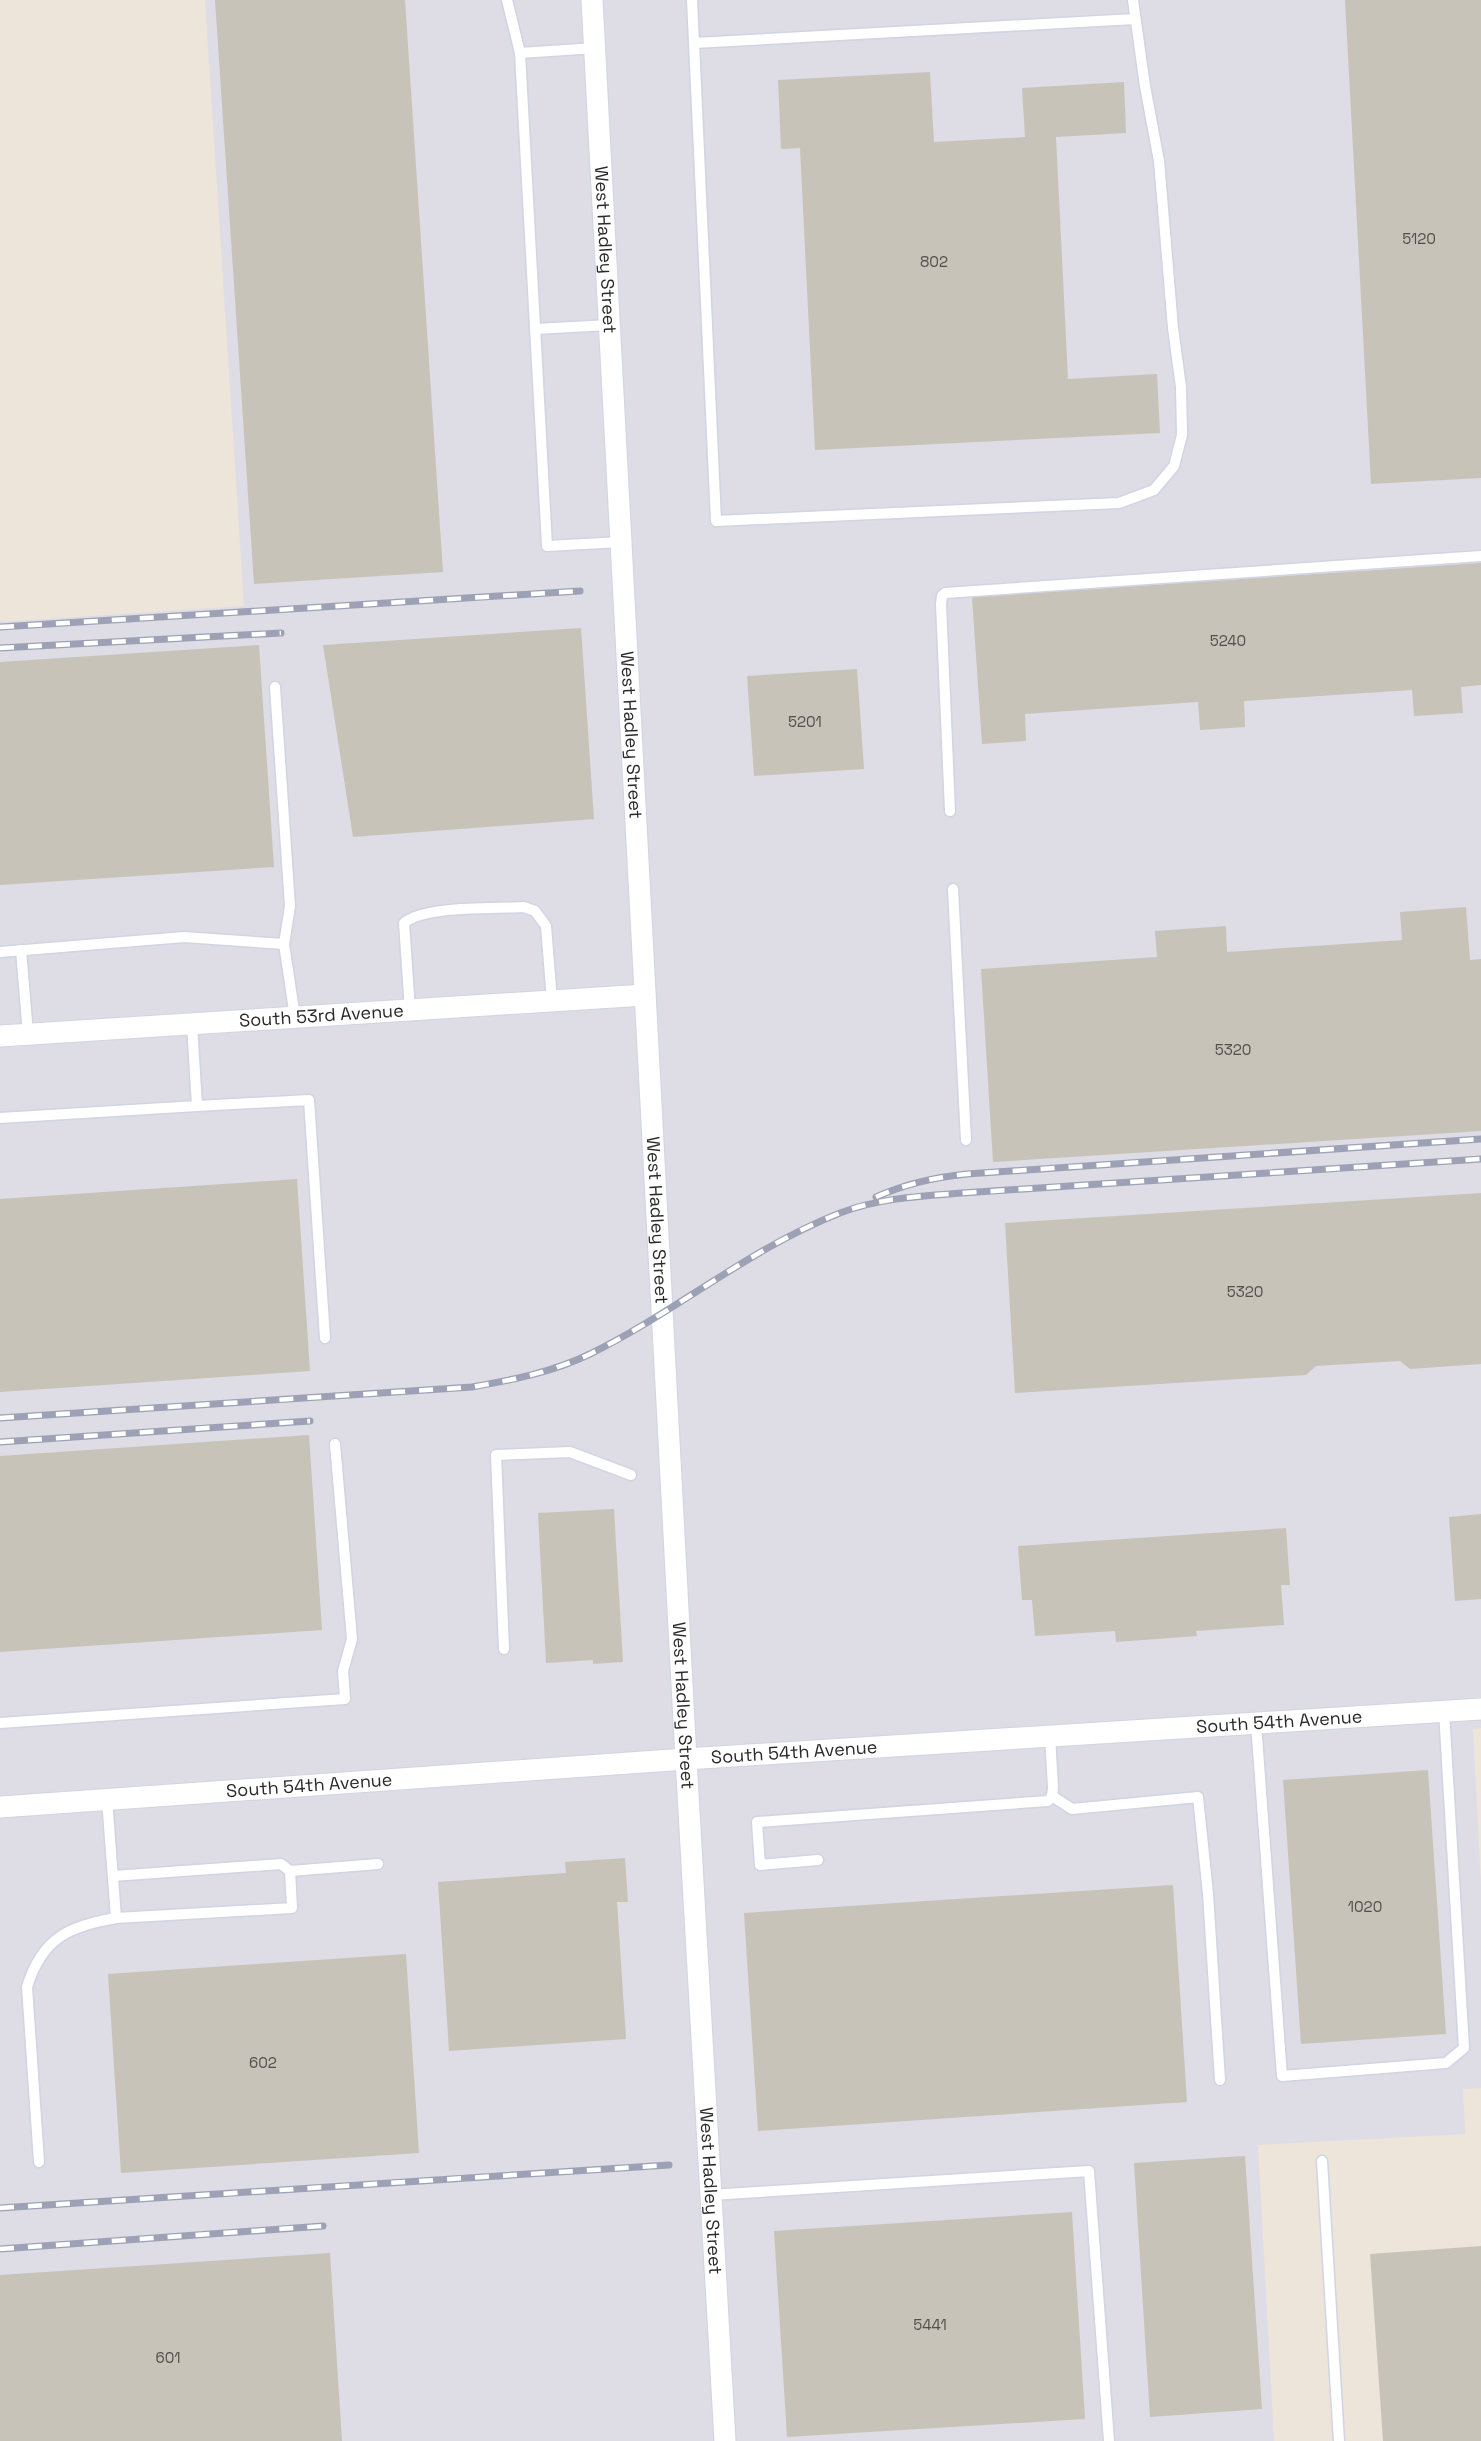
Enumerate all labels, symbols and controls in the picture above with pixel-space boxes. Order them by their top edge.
street label: West Hadley Street [590,165,622,334]
house number: 5120 [1402,229,1436,248]
house number: 802 [920,252,948,271]
house number: 5240 [1210,631,1246,650]
street label: West Hadley Street [616,651,648,819]
house number: 5201 [788,712,822,731]
street label: South 53rd Avenue [238,998,404,1032]
house number: 5320 [1215,1040,1251,1059]
street label: West Hadley Street [642,1136,674,1305]
house number: 5320 [1227,1282,1263,1301]
street label: West Hadley Street [668,1621,700,1790]
street label: South 54th Avenue [1195,1704,1363,1738]
street label: South 54th Avenue [710,1735,878,1768]
street label: South 54th Avenue [225,1768,393,1802]
house number: 1020 [1348,1897,1382,1916]
house number: 602 [249,2053,277,2072]
street label: West Hadley Street [695,2106,727,2275]
house number: 5441 [913,2315,947,2334]
house number: 601 [155,2348,181,2367]

